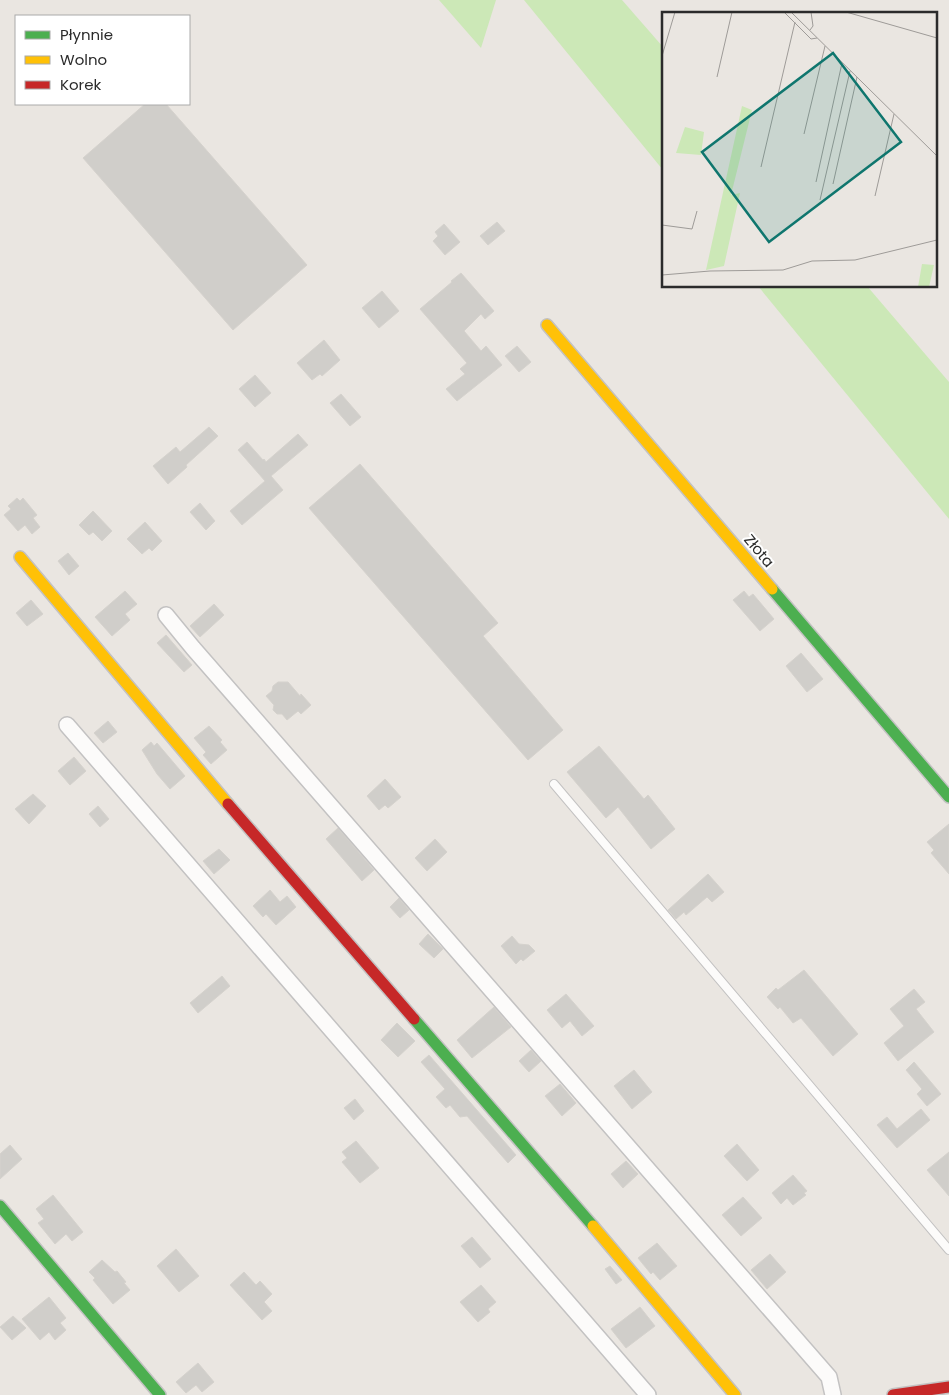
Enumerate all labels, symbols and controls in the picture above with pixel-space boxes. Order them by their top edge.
inset map [662,12,936,288]
legend [15,15,190,105]
text: Płynnie [60,24,113,45]
text: Wolno [60,49,107,70]
text: Korek [60,74,101,95]
street label: Złota [739,530,779,572]

